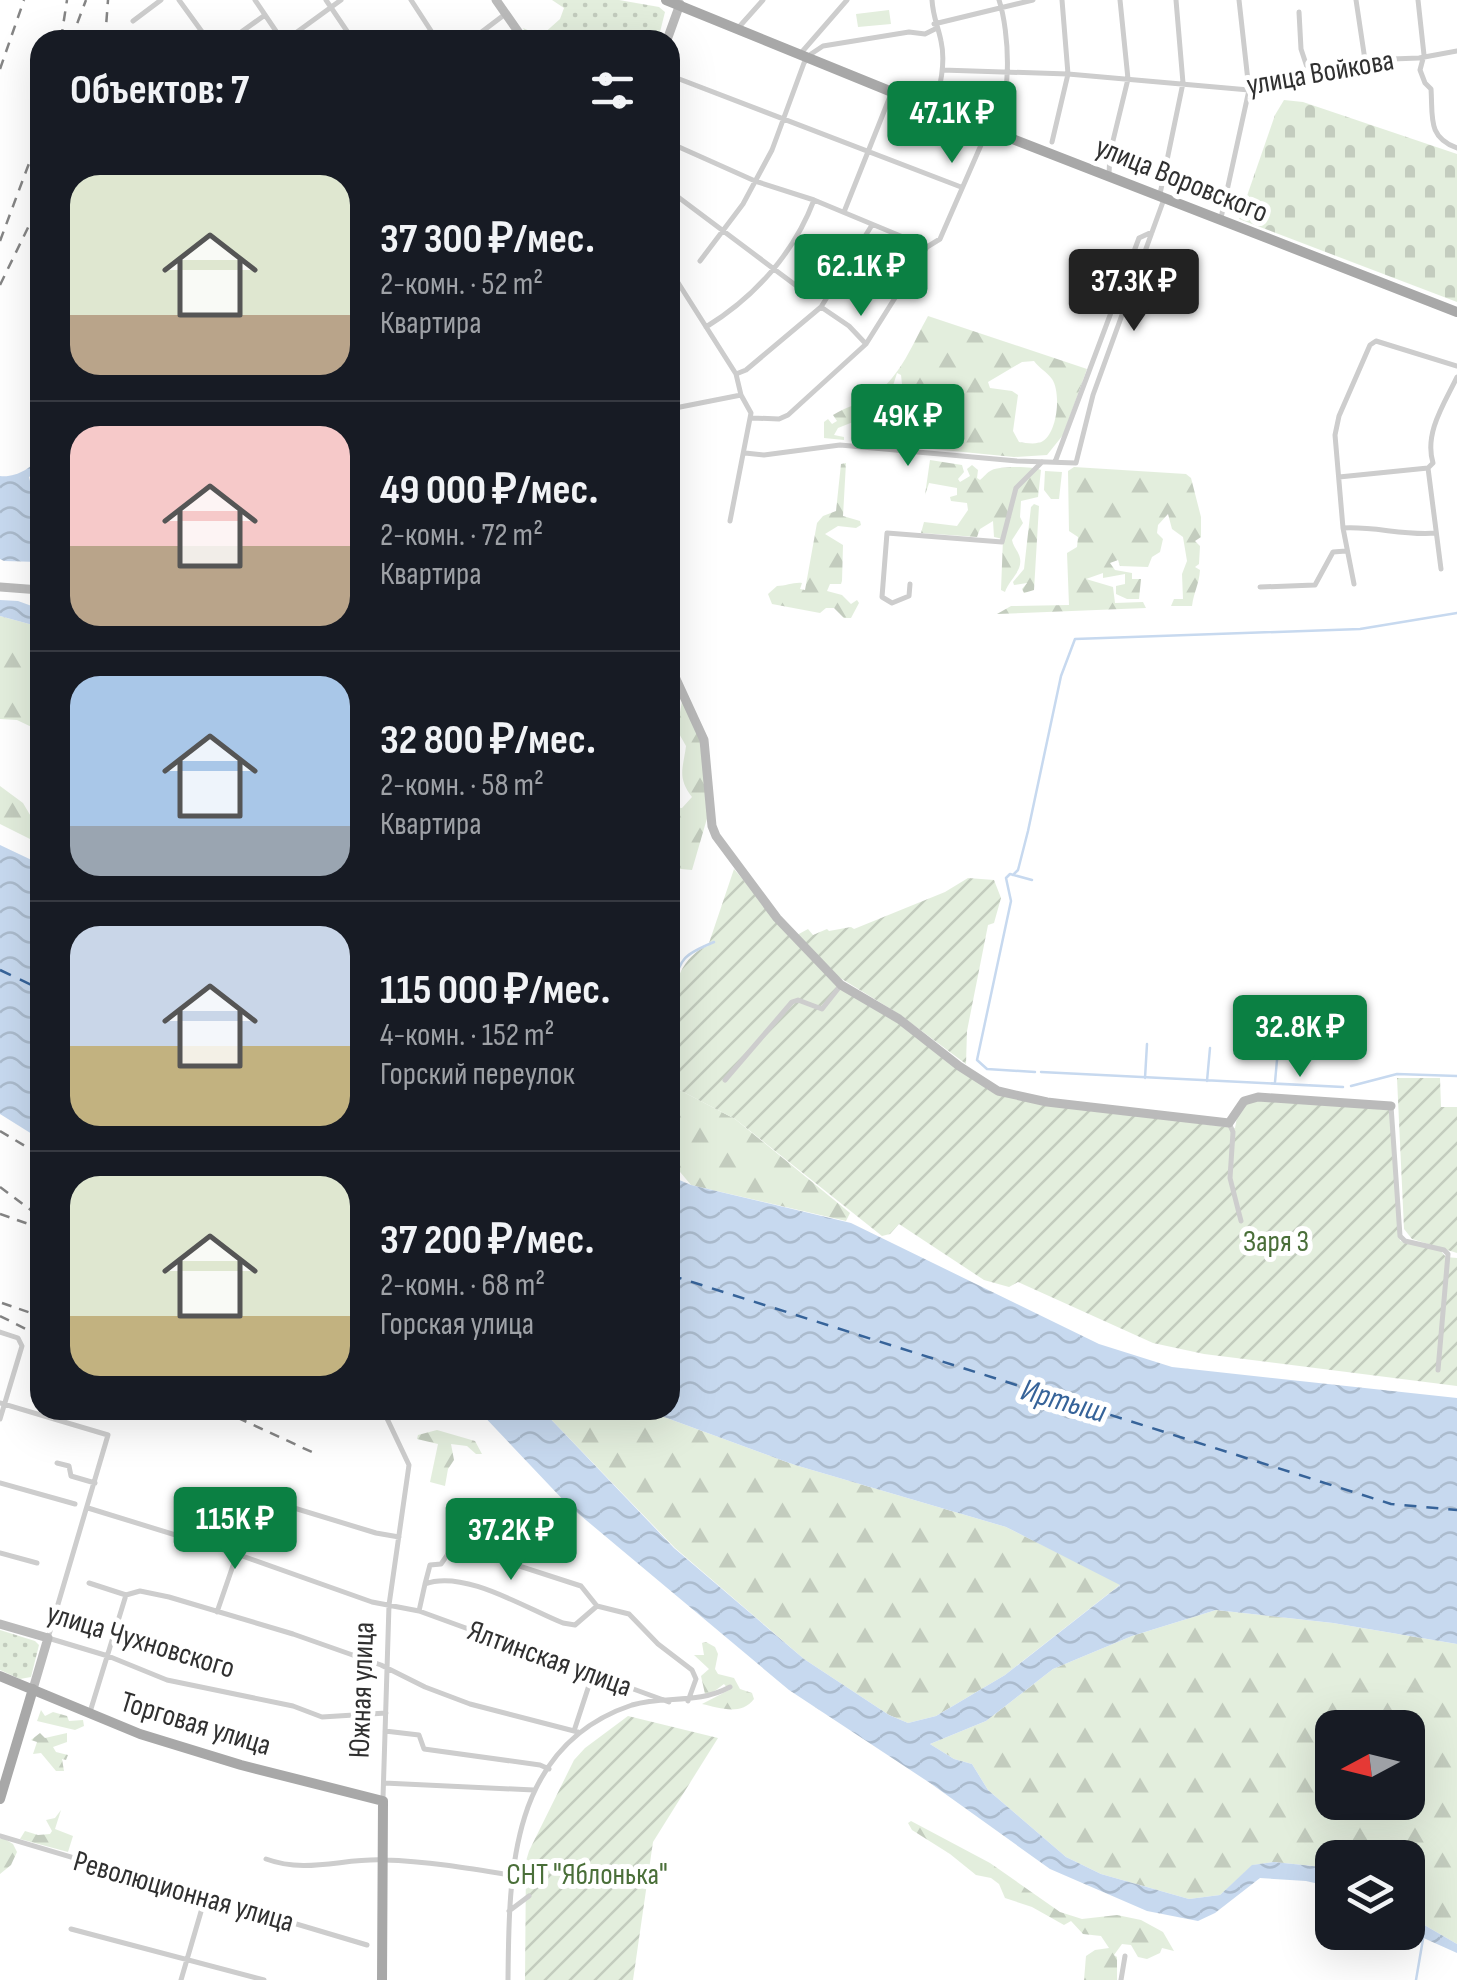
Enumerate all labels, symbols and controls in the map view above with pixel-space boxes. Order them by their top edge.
street label: улица Войкова [1244,42,1397,104]
icon: filters [585,63,640,118]
text: Объектов: 7 [70,65,249,116]
pin: 47.1K ₽ [860,81,1044,166]
text: 47.1K ₽ [909,94,995,133]
street label: улица Воровского [1090,129,1273,231]
text: 37 300 ₽/мес. [380,214,595,265]
icon: home [150,215,270,335]
pin: 62.1K ₽ [769,234,953,319]
text: 62.1K ₽ [816,247,906,286]
pin: 37.3K ₽ [1042,249,1226,334]
text: 37.3K ₽ [1091,262,1177,301]
text: 2-комн. · 52 m² [380,265,543,304]
text: Квартира [380,304,482,343]
pin: 49K ₽ [838,384,978,469]
text: 49K ₽ [873,397,943,436]
text: 49 000 ₽/мес. [380,465,598,516]
icon: home [150,466,270,586]
text: 2-комн. · 72 m² [380,516,543,555]
text: Квартира [380,555,482,594]
text: 32 800 ₽/мес. [380,715,596,766]
icon: home [150,716,270,836]
text: 2-комн. · 58 m² [380,766,544,805]
text: Квартира [380,805,482,844]
text: 115 000 ₽/мес. [380,965,610,1016]
icon: home [150,966,270,1086]
pin: 32.8K ₽ [1208,995,1392,1080]
text: 32.8K ₽ [1255,1008,1345,1047]
text: 4-комн. · 152 m² [380,1016,555,1055]
text: Горский переулок [380,1055,575,1094]
text: 37 200 ₽/мес. [380,1215,594,1266]
icon: home [150,1216,270,1336]
park label: Заря 3 [1243,1224,1309,1260]
text: 2-комн. · 68 m² [380,1266,545,1305]
text: Горская улица [380,1305,534,1344]
water label: Иртыш [1016,1371,1111,1432]
pin: 115K ₽ [154,1487,316,1572]
pin: 37.2K ₽ [419,1498,603,1583]
text: 115K ₽ [196,1500,274,1539]
text: 37.2K ₽ [468,1511,554,1550]
street label: улица Чухновского [42,1595,239,1687]
street label: Ялтинская улица [463,1613,637,1705]
street label: Южная улица [342,1621,382,1759]
street label: Торговая улица [116,1684,275,1764]
north arrow [1315,1710,1425,1820]
map controls [1315,1710,1425,1950]
button: layers [1315,1840,1425,1950]
street label: Революционная улица [69,1843,298,1941]
park label: СНТ "Яблонька" [506,1857,668,1893]

